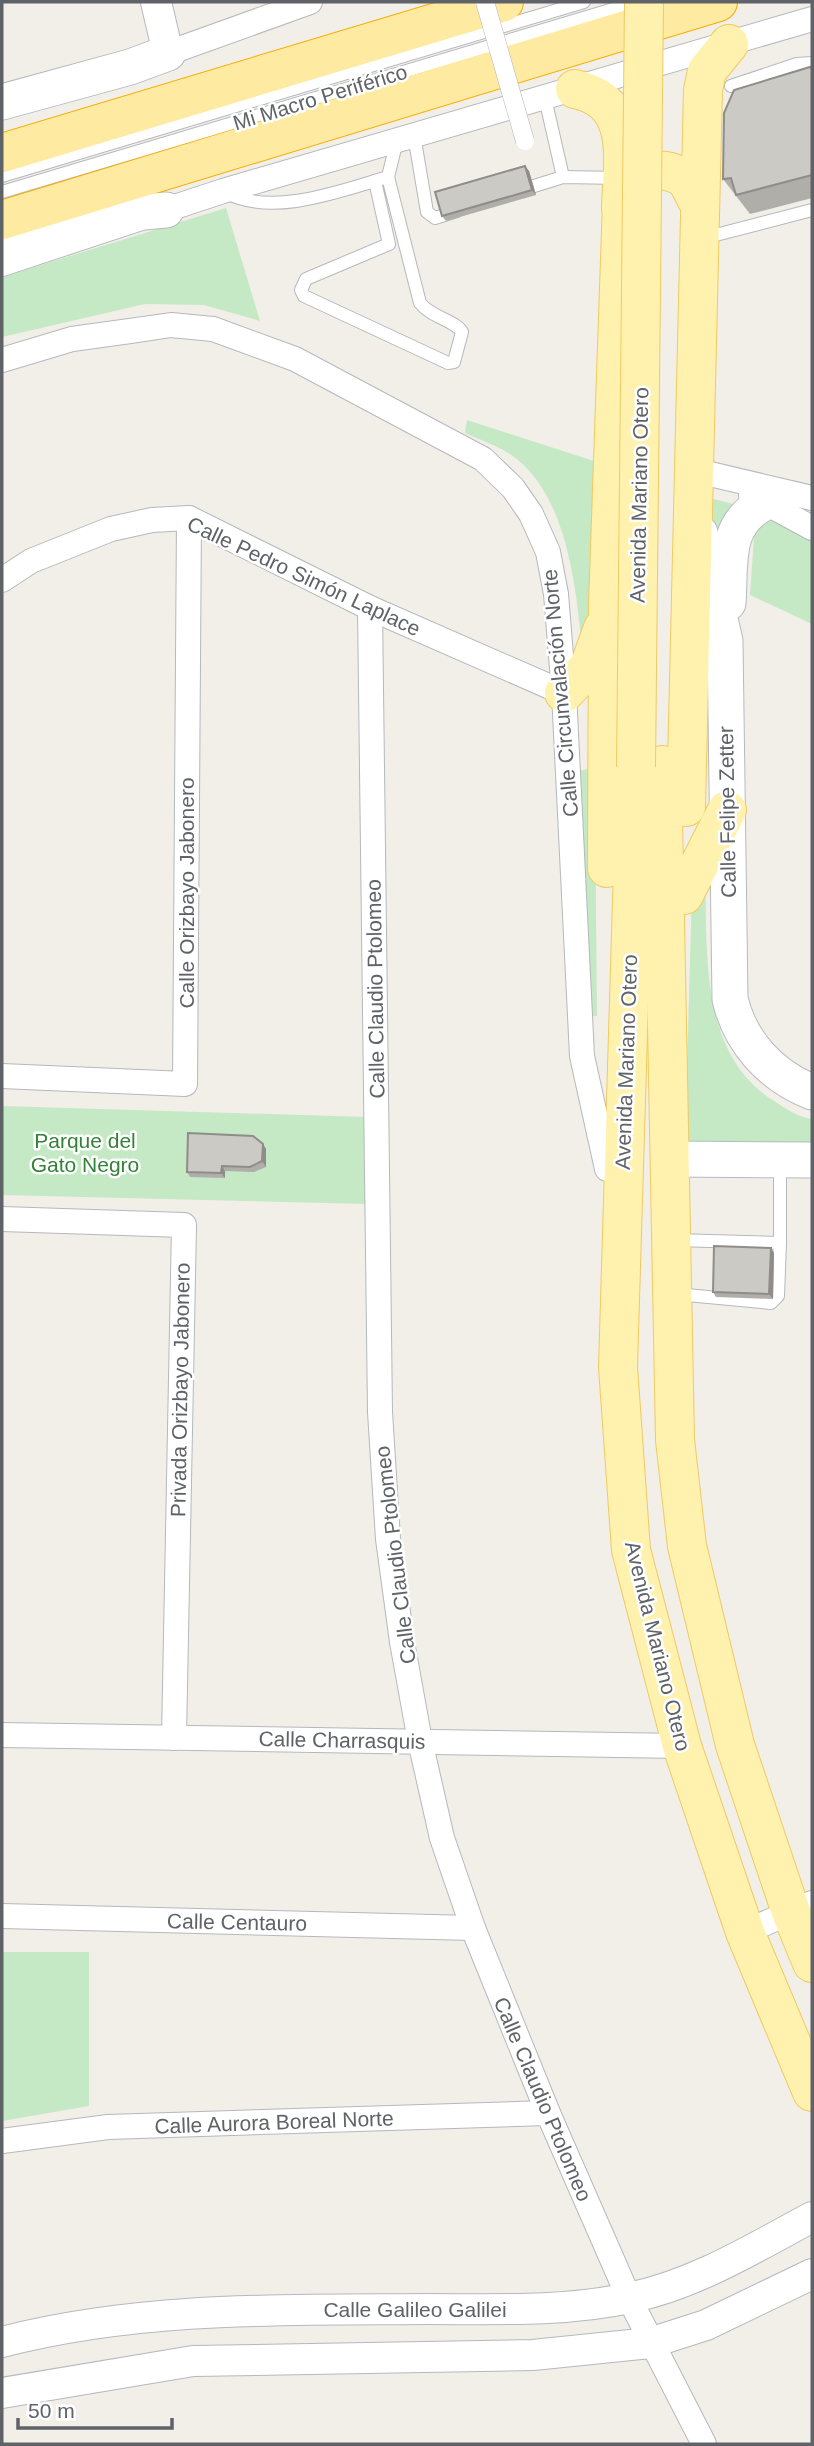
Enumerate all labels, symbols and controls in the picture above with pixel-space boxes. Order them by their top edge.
street label: Mi Macro Periférico [230,60,410,134]
street label: Avenida Mariano Otero [626,387,652,603]
street label: Calle Pedro Simón Laplace [184,512,424,640]
street label: Calle Circunvalación Norte [538,568,582,818]
street label: Calle Felipe Zetter [714,726,740,898]
street label: Calle Orizbayo Jabonero [175,777,198,1009]
street label: Calle Claudio Ptolomeo [362,879,388,1099]
street label: Avenida Mariano Otero [611,954,641,1170]
park label: Parque del Gato Negro [31,1129,139,1176]
street label: Privada Orizbayo Jabonero [166,1263,194,1517]
street label: Calle Claudio Ptolomeo [370,1445,420,1665]
street label: Avenida Mariano Otero [621,1539,695,1753]
street label: Calle Charrasquis [258,1727,426,1753]
street label: Calle Centauro [167,1909,307,1935]
street label: Calle Claudio Ptolomeo [490,1993,596,2205]
street label: Calle Aurora Boreal Norte [154,2106,394,2138]
street label: Calle Galileo Galilei [323,2298,507,2321]
scale bar [18,2386,172,2430]
text: 50 m [28,2399,75,2422]

